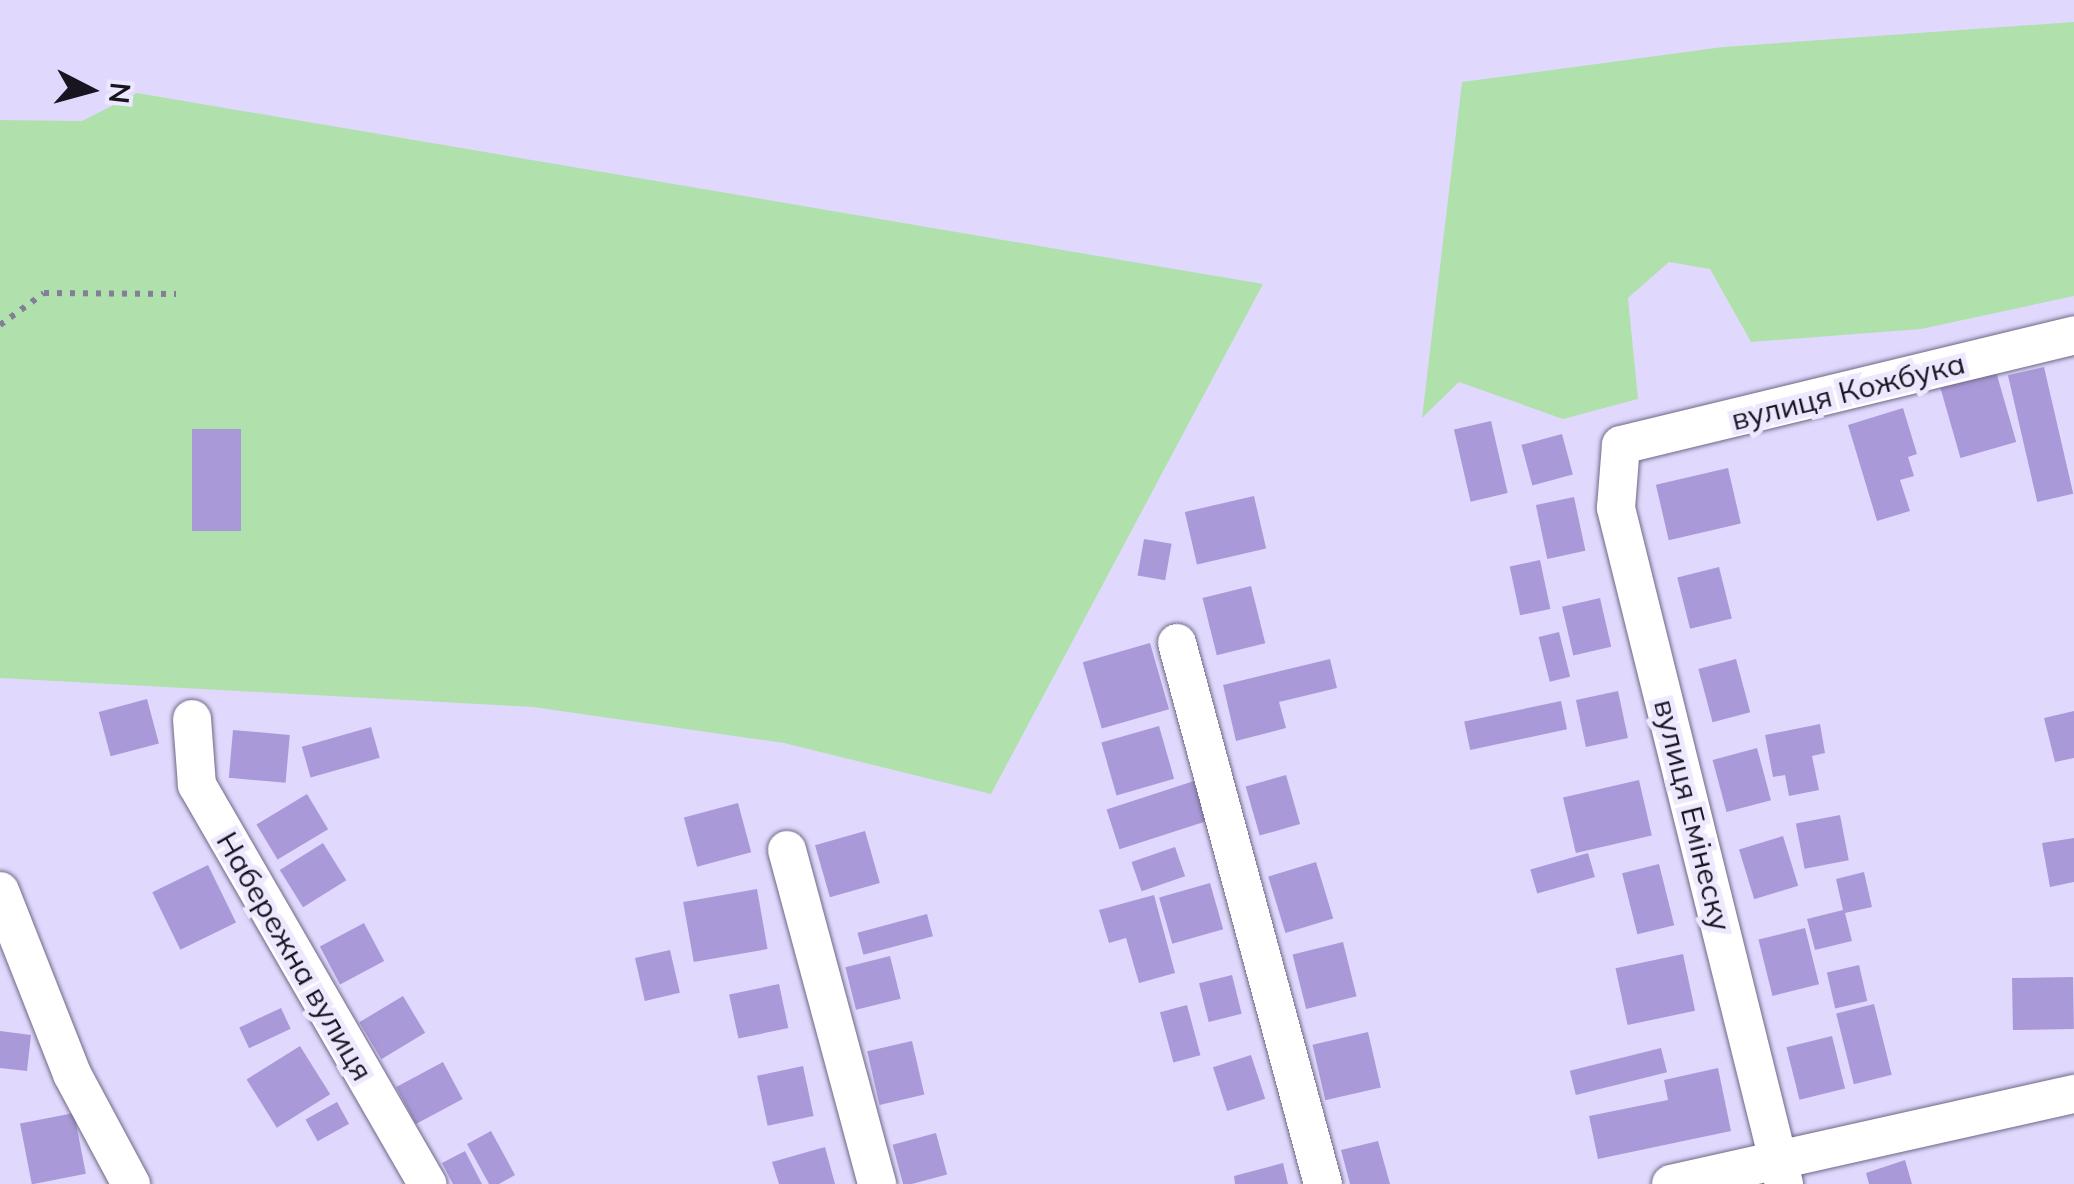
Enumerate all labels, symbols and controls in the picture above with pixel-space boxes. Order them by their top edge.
north arrow [40,40,140,140]
text: N [102,81,139,106]
street label: вулиця Кожбука [1728,345,1968,437]
street label: вулиця Емінеску [1647,695,1739,935]
street label: Набережна вулиця [209,825,381,1087]

